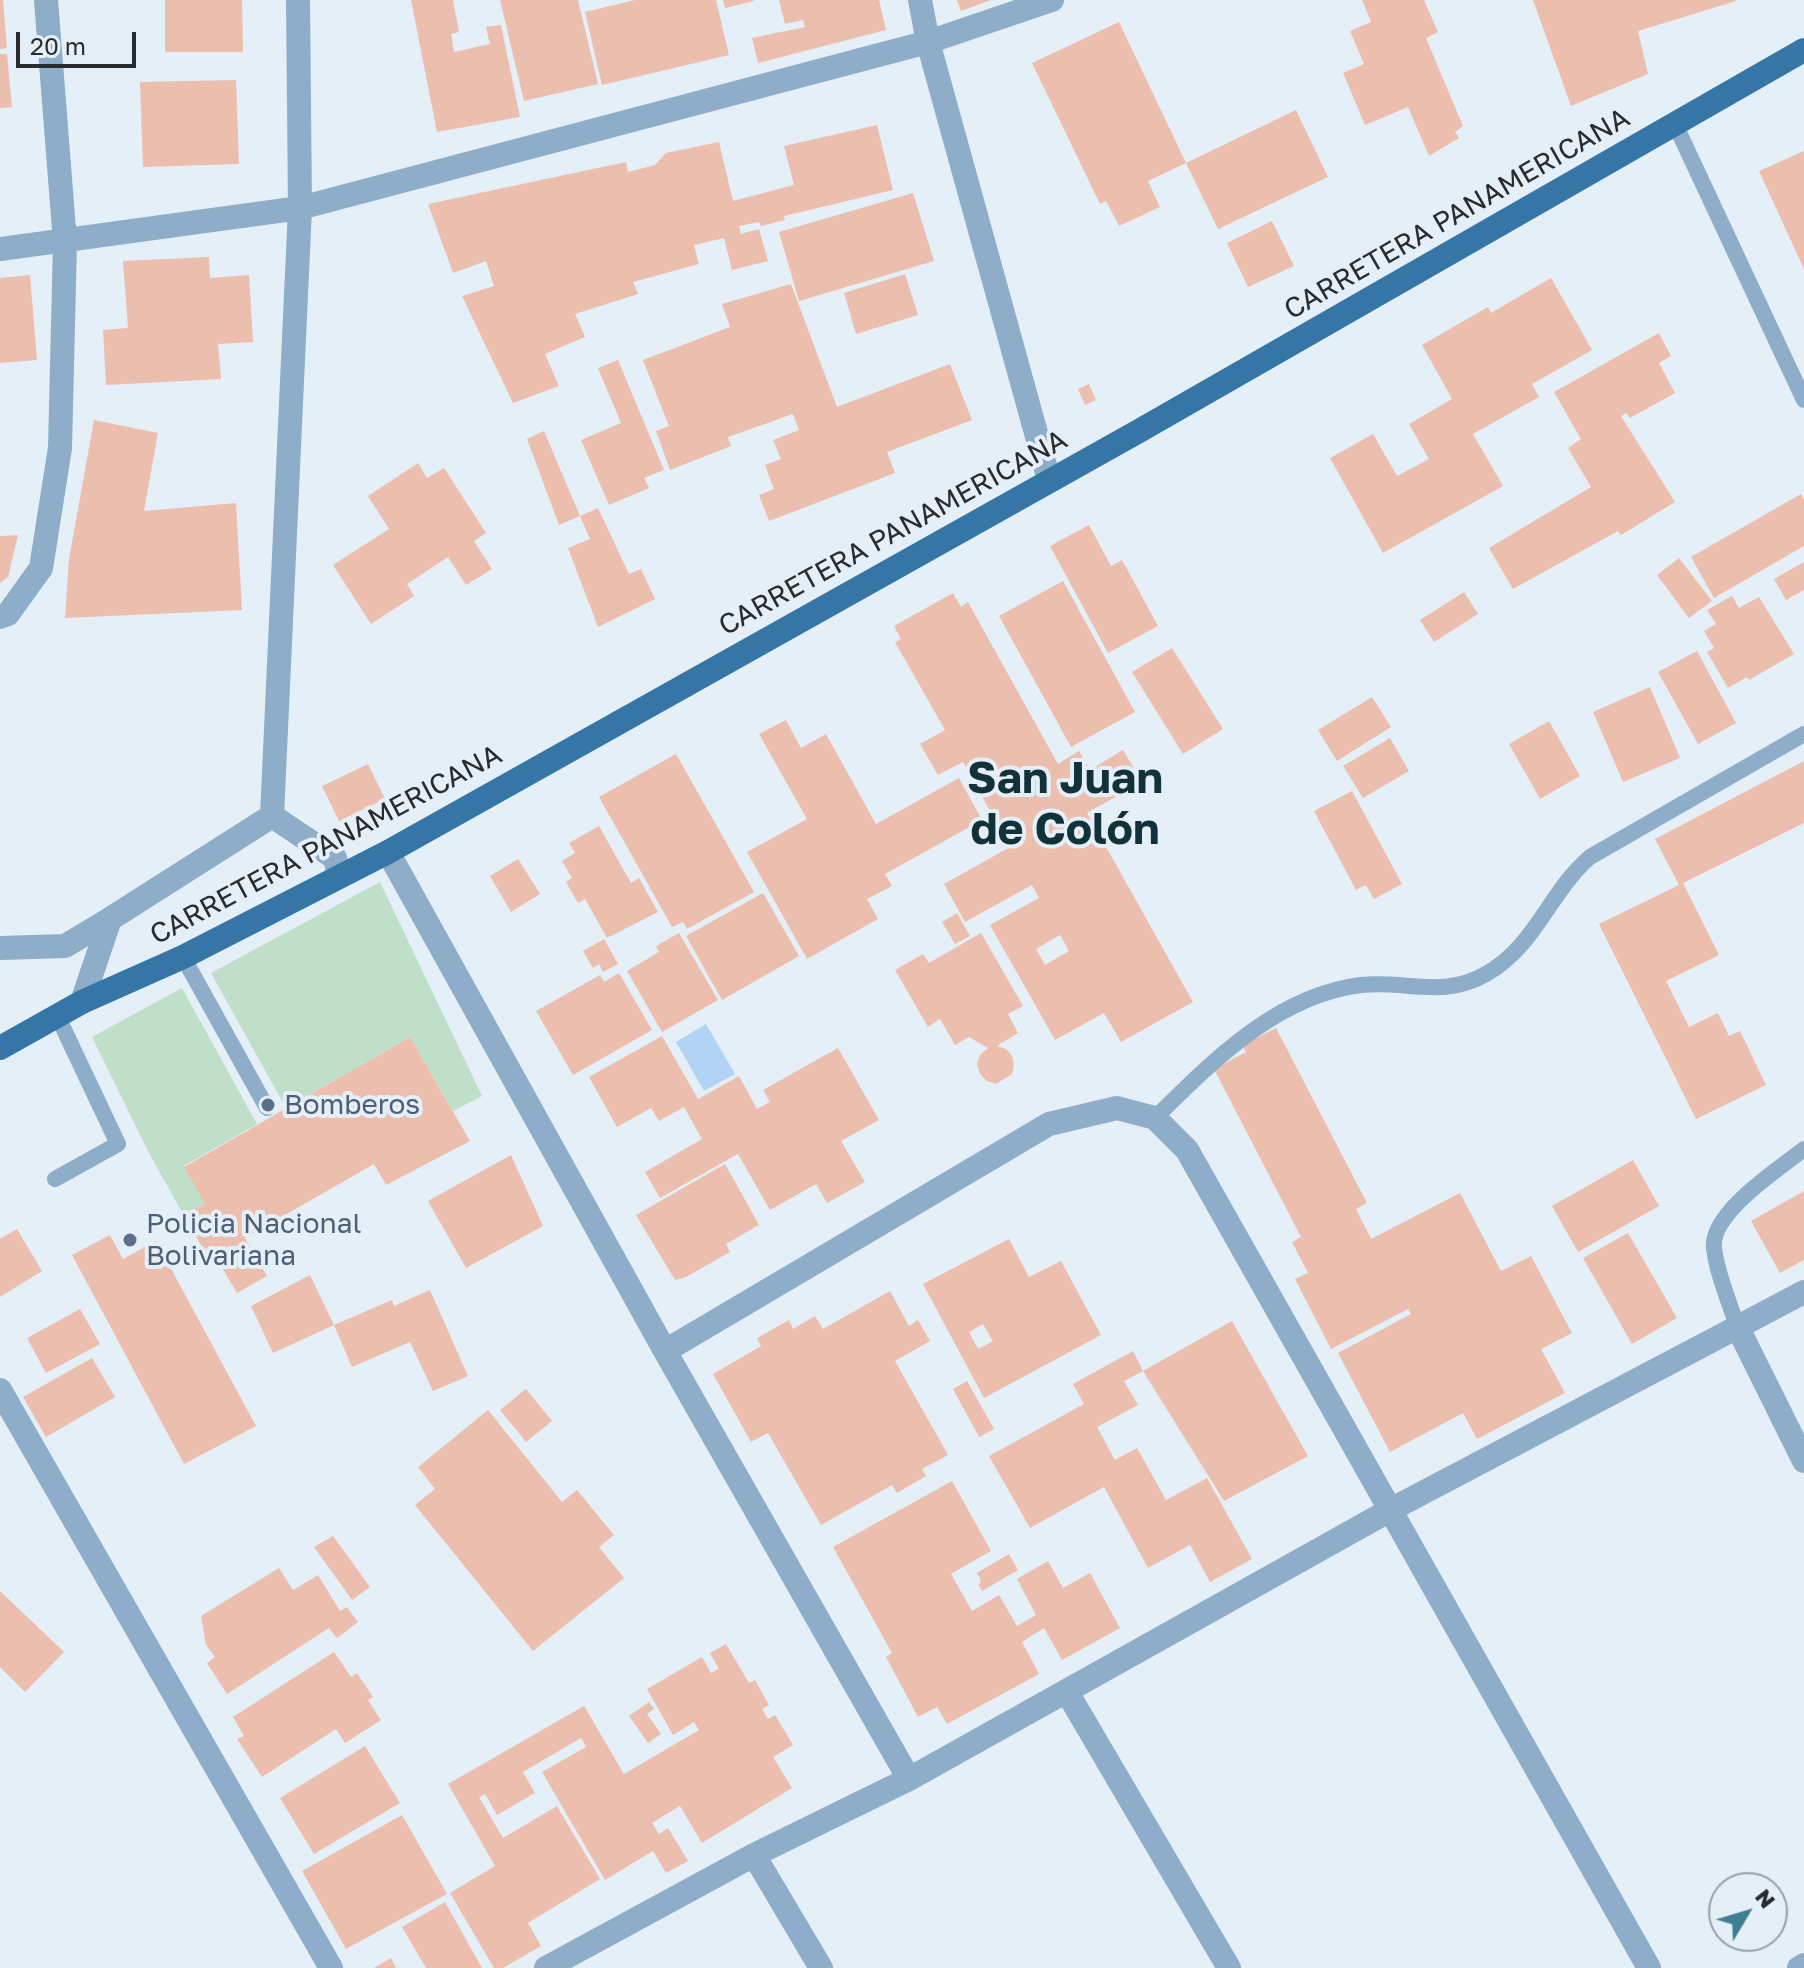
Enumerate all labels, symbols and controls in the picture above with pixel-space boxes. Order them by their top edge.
scale bar [20,16,140,66]
text: 20 m [30,31,86,60]
street label: CARRETERA PANAMERICANA [1278,101,1636,327]
street label: CARRETERA PANAMERICANA [713,423,1073,643]
street label: CARRETERA PANAMERICANA [145,738,507,952]
district label: San Juan de Colón [967,753,1163,856]
place label: Bomberos [284,1088,420,1122]
marker: Bomberos [259,1096,277,1114]
place label: Policia Nacional Bolivariana [146,1207,362,1273]
marker: Policia Nacional Bolivariana [121,1231,139,1249]
north arrow [1708,1872,1788,1952]
text: N [1750,1883,1782,1913]

